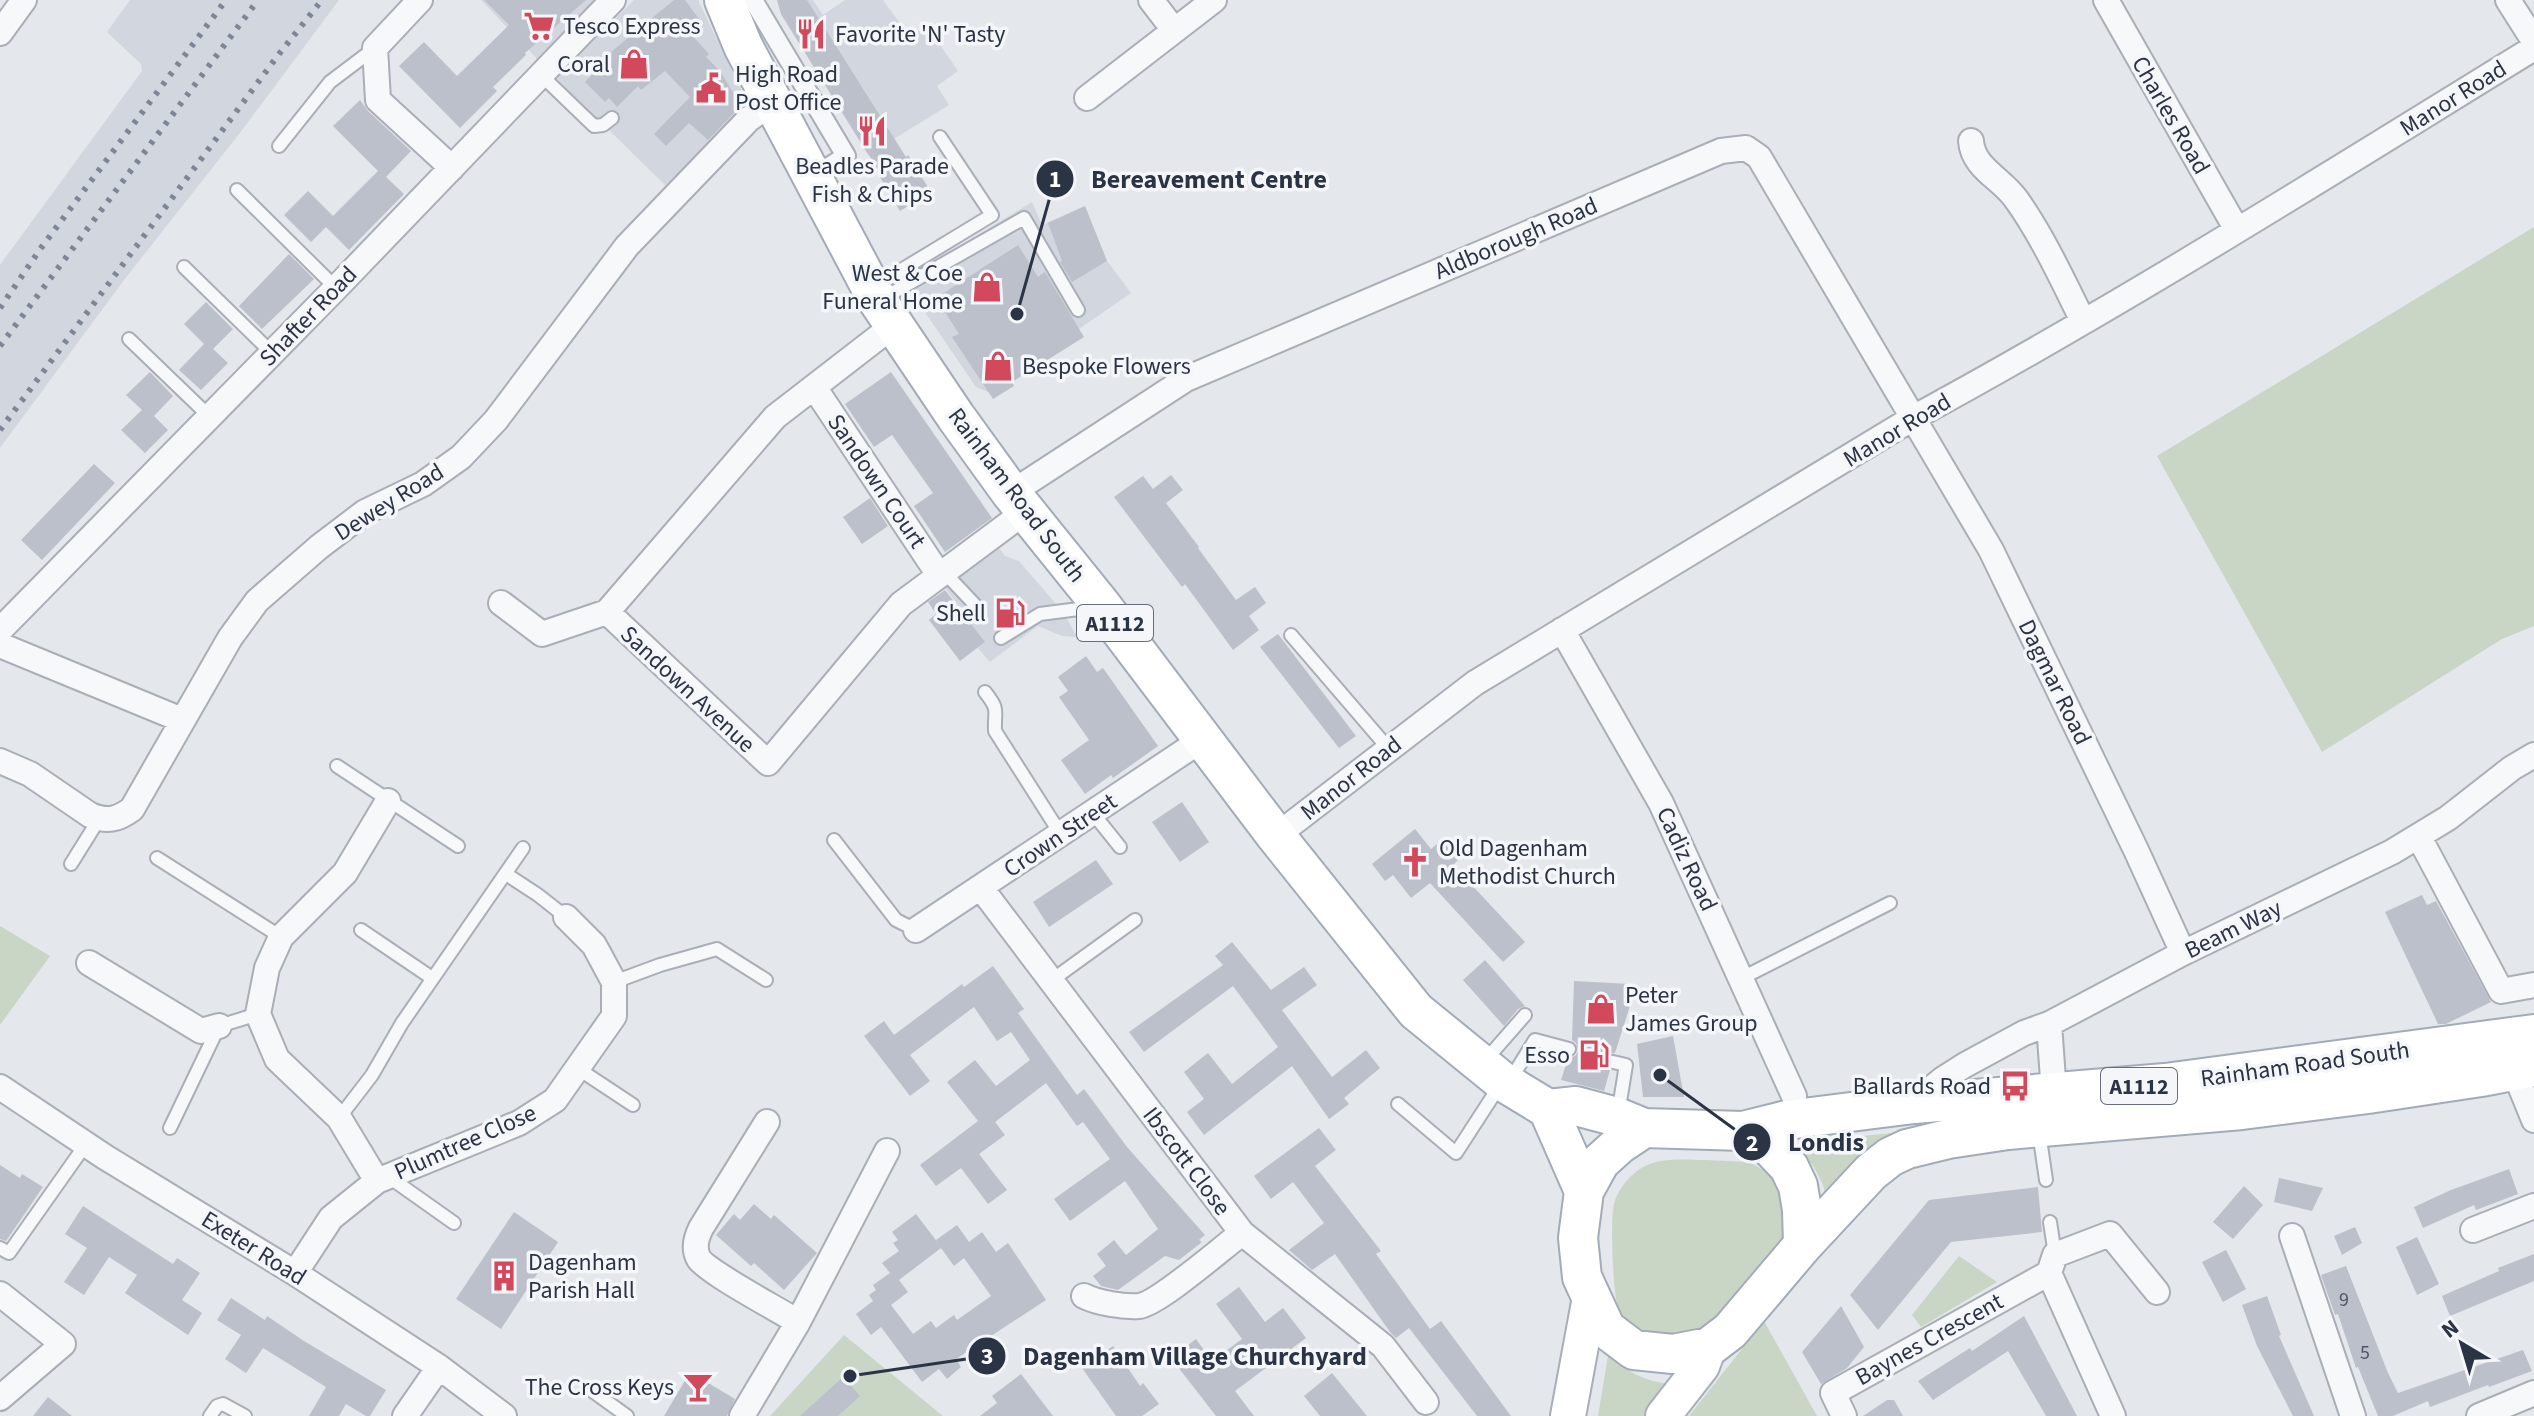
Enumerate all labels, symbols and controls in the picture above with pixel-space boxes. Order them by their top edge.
supermarket icon: Tesco Express [522,9,556,43]
place label: Tesco Express [563,9,701,44]
restaurant icon: Favorite 'N' Tasty [794,17,828,51]
place label: Favorite 'N' Tasty [835,17,1005,52]
place label: Coral [557,47,610,82]
shop icon: Coral [617,47,651,81]
street label: Charles Road [2123,50,2219,181]
street label: Manor Road [2393,52,2514,145]
place label: High Road Post Office [735,57,841,120]
public building icon: High Road Post Office [694,71,728,105]
restaurant icon: Beadles Parade Fish & Chips [855,114,889,148]
place label: Beadles Parade Fish & Chips [795,149,949,212]
callout: Bereavement Centre [1035,154,1343,204]
text: Bereavement Centre [1091,161,1327,198]
text: 1 [1049,162,1061,197]
street label: Aldborough Road [1429,188,1603,289]
place label: West & Coe Funeral Home [822,256,963,319]
street label: Shafter Road [251,258,366,375]
shop icon: West & Coe Funeral Home [970,270,1004,304]
shop icon: Bespoke Flowers [981,349,1015,383]
place label: Bespoke Flowers [1022,349,1191,384]
street label: Manor Road [1837,384,1958,476]
street label: Rainham Road South [939,401,1094,590]
street label: Sandown Court [819,407,935,556]
street label: Dewey Road [328,455,451,550]
place label: Shell [936,596,986,631]
fuel station icon: Shell [993,596,1027,630]
road number: A1112 [1077,605,1153,641]
street label: Dagmar Road [2009,614,2100,751]
street label: Sandown Avenue [612,617,763,761]
street label: Manor Road [1293,728,1409,829]
street label: Crown Street [997,785,1124,886]
street label: Cadiz Road [1647,801,1726,917]
place label: Old Dagenham Methodist Church [1439,831,1616,894]
church icon: Old Dagenham Methodist Church [1398,845,1432,879]
street label: Beam Way [2179,891,2288,968]
place label: Peter James Group [1625,978,1758,1041]
shop icon: Peter James Group [1584,992,1618,1026]
street label: Rainham Road South [2198,1032,2412,1097]
place label: Esso [1524,1038,1570,1073]
fuel station icon: Esso [1577,1038,1611,1072]
road number: A1112 [2101,1068,2177,1104]
place label: Ballards Road [1853,1069,1991,1104]
bus stop icon: Ballards Road [1998,1069,2032,1103]
street label: Plumtree Close [389,1096,542,1189]
street label: Ibscott Close [1134,1100,1239,1223]
callout: Londis [1732,1117,1880,1167]
text: Londis [1788,1124,1864,1161]
text: 2 [1746,1126,1758,1161]
street label: Exeter Road [194,1202,313,1295]
place label: Dagenham Parish Hall [528,1245,637,1308]
building icon: Dagenham Parish Hall [487,1259,521,1293]
street label: Baynes Crescent [1849,1284,2010,1395]
house number: 9 [2339,1286,2349,1314]
north arrow [2422,1304,2502,1384]
text: N [2435,1312,2466,1346]
callout: Dagenham Village Churchyard [967,1331,1383,1381]
text: Dagenham Village Churchyard [1023,1338,1367,1375]
text: 3 [981,1339,993,1374]
house number: 5 [2360,1339,2370,1367]
place label: The Cross Keys [525,1370,674,1405]
bar icon: The Cross Keys [681,1370,715,1404]

